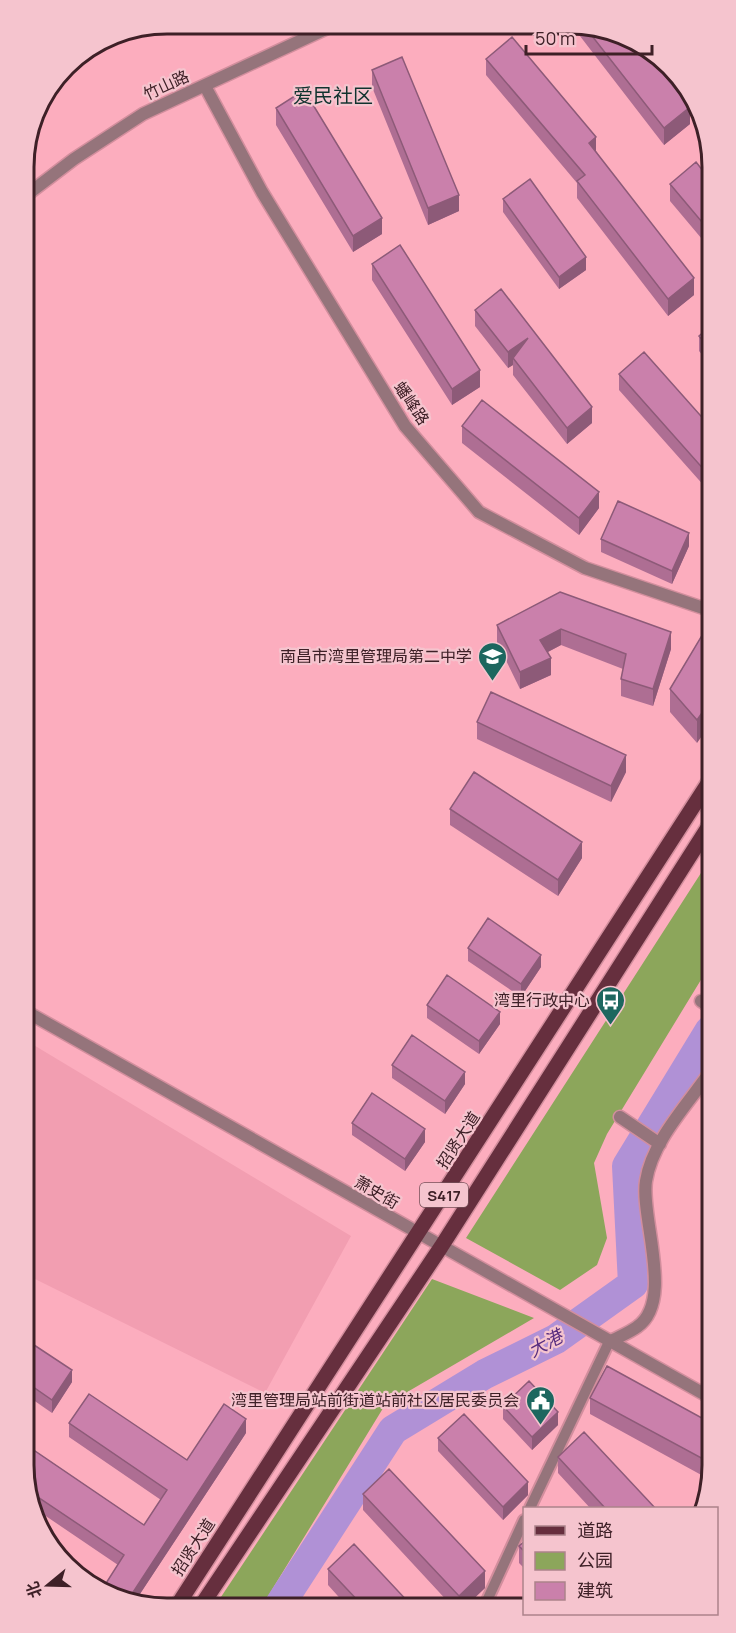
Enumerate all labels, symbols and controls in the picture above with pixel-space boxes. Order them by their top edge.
scale bar [526,18,652,56]
text: 50 m [535,26,575,50]
street label: 竹山路 [140,65,192,105]
district label: 爱民社区 [293,82,373,109]
street label: 蟠峰路 [389,377,435,429]
school or university icon: 南昌市湾里管理局第二中学 [477,640,509,682]
place label: 南昌市湾里管理局第二中学 [280,645,472,667]
bus stop icon: 湾里行政中心 [595,984,627,1026]
place label: 湾里行政中心 [494,989,590,1011]
street label: 招贤大道 [431,1107,485,1173]
street label: 萧史街 [351,1170,403,1214]
road number: S417 [420,1183,468,1207]
water label: 大港 [523,1322,569,1362]
public building icon: 湾里管理局站前街道站前社区居民委员会 [524,1384,556,1426]
place label: 湾里管理局站前街道站前社区居民委员会 [231,1389,519,1411]
legend [523,1507,718,1615]
street label: 招贤大道 [166,1514,220,1580]
text: 道路 [577,1518,613,1542]
text: 公园 [577,1548,613,1572]
north arrow [18,1555,78,1615]
text: 建筑 [577,1578,613,1602]
text: 北 [21,1579,47,1601]

